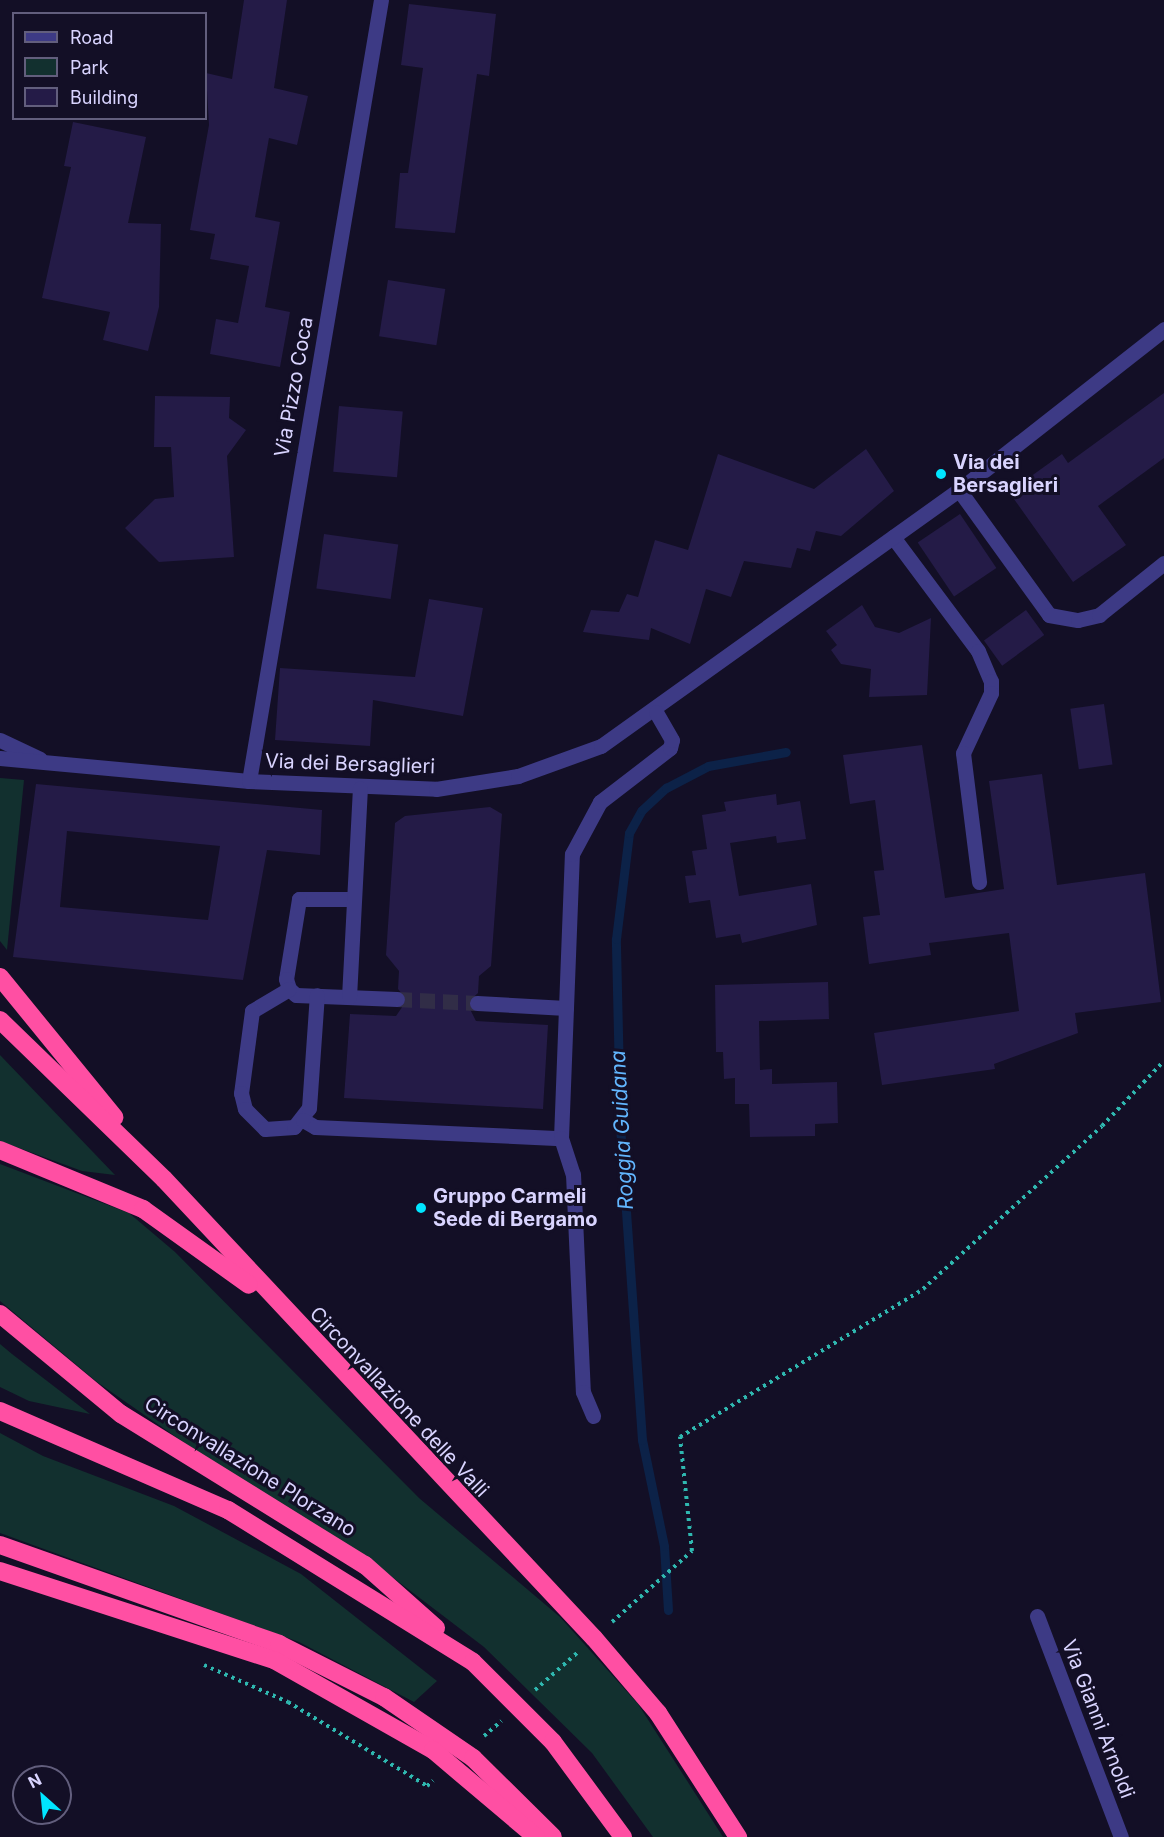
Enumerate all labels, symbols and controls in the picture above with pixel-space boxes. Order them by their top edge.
legend [12,12,207,120]
text: Road [70,27,113,48]
text: Park [70,57,109,78]
text: Building [70,87,138,108]
street label: Via Pizzo Coca [270,315,318,459]
place label: Via dei Bersaglieri [953,450,1058,497]
marker: Via dei Bersaglieri [934,467,948,481]
street label: Via dei Bersaglieri [265,749,435,779]
water label: Roggia Guidana [605,1050,639,1210]
place label: Gruppo Carmeli Sede di Bergamo [433,1184,598,1231]
marker: Gruppo Carmeli Sede di Bergamo [414,1201,428,1215]
street label: Circonvallazione delle Valli [305,1302,493,1502]
street label: Circonvallazione Plorzano [140,1392,360,1542]
street label: Via Gianni Arnoldi [1057,1636,1139,1802]
north arrow [12,1765,72,1825]
text: N [25,1769,45,1792]

